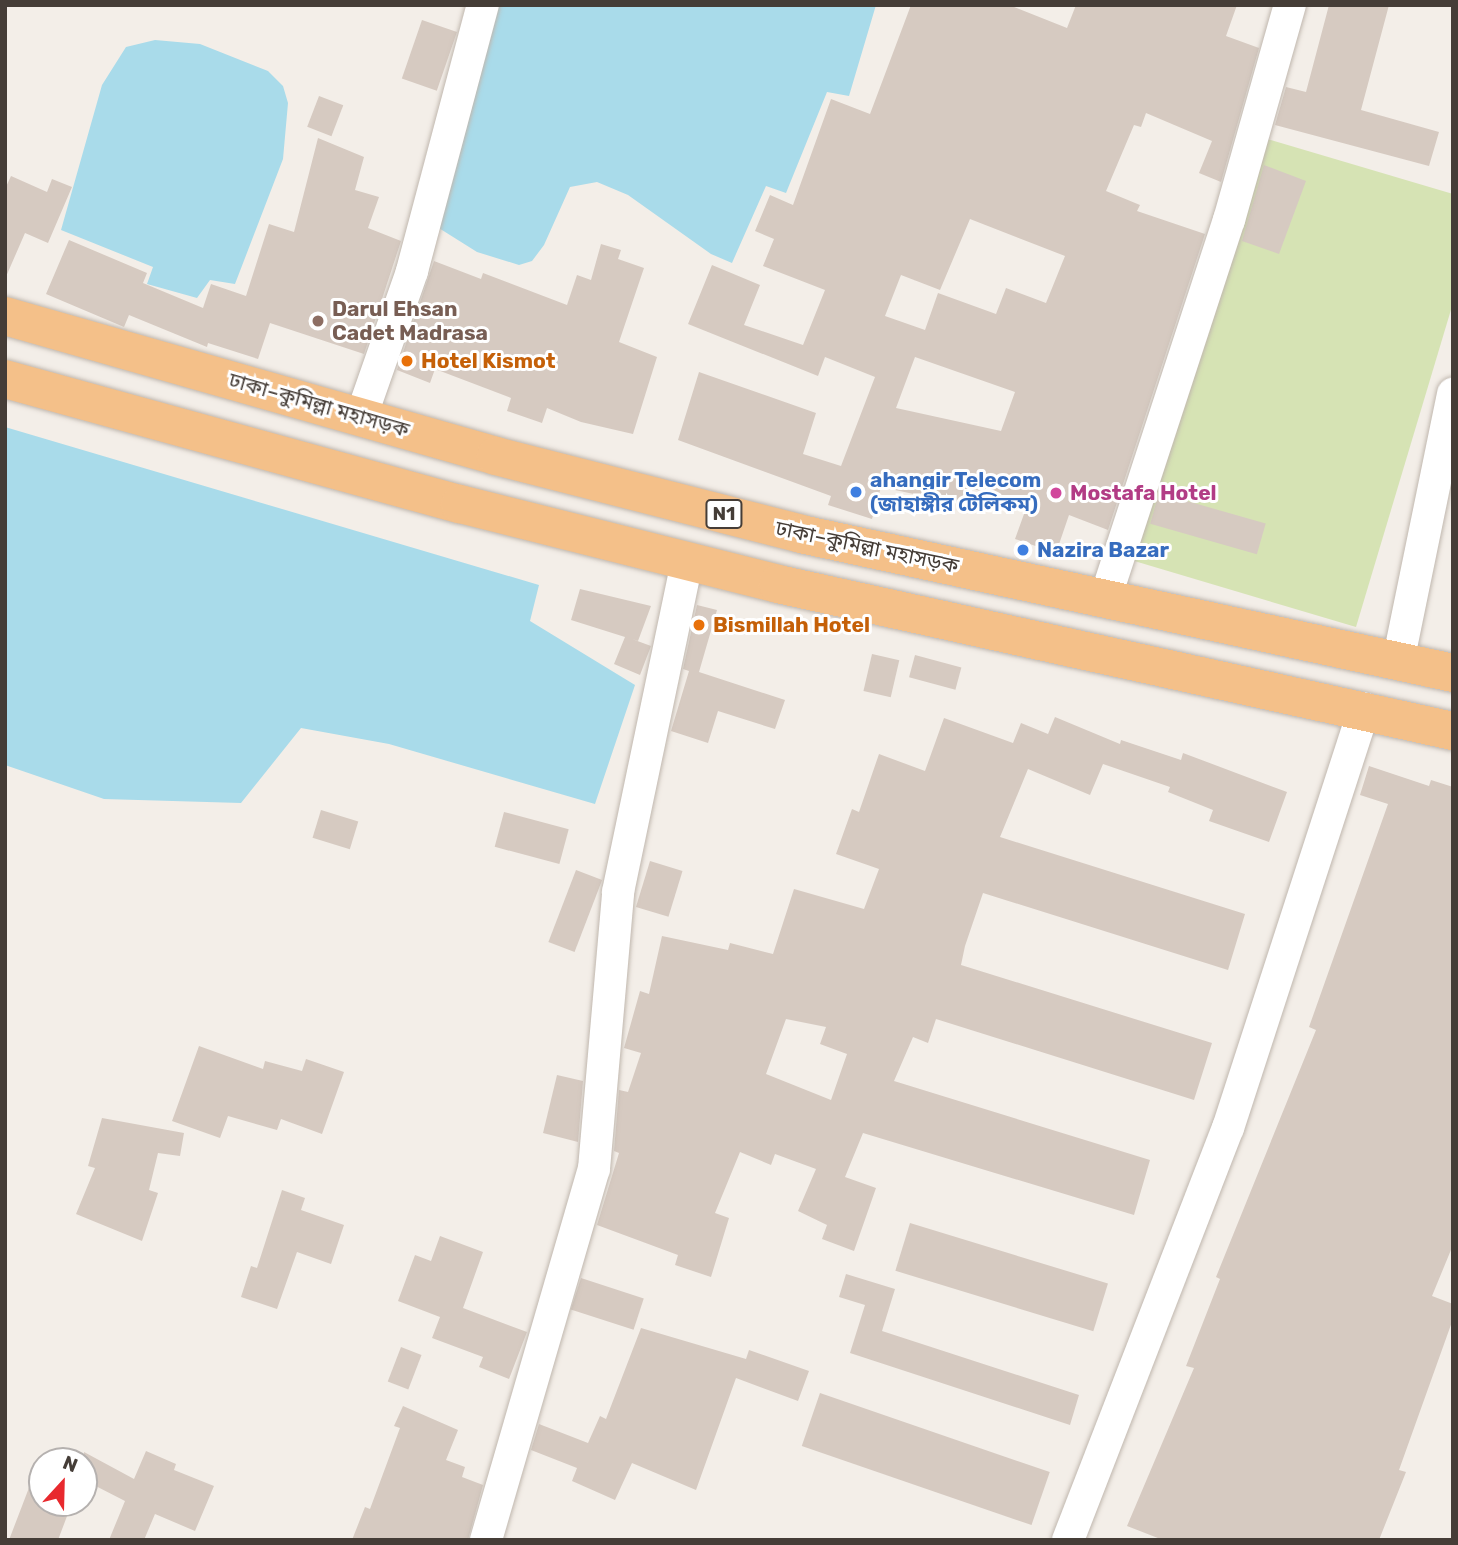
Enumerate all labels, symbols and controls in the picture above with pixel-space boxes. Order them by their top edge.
place label: Darul Ehsan Cadet Madrasa [332,296,488,346]
marker: Darul Ehsan Cadet Madrasa [310,313,326,329]
place label: Hotel Kismot [421,348,556,374]
marker: Hotel Kismot [399,353,415,369]
street label: ঢাকা–কুমিল্লা মহাসড়ক [226,367,412,443]
place label: ahangir Telecom (জাহাঙ্গীর টেলিকম) [870,467,1042,517]
place label: Mostafa Hotel [1070,480,1217,506]
marker: ahangir Telecom (জাহাঙ্গীর টেলিকম) [848,484,864,500]
marker: Mostafa Hotel [1048,485,1064,501]
road number: N1 [705,499,743,530]
street label: ঢাকা–কুমিল্লা মহাসড়ক [773,515,961,579]
place label: Nazira Bazar [1037,537,1169,563]
marker: Nazira Bazar [1015,542,1031,558]
place label: Bismillah Hotel [713,612,870,638]
marker: Bismillah Hotel [691,617,707,633]
north arrow [28,1447,98,1517]
text: N [60,1451,81,1477]

